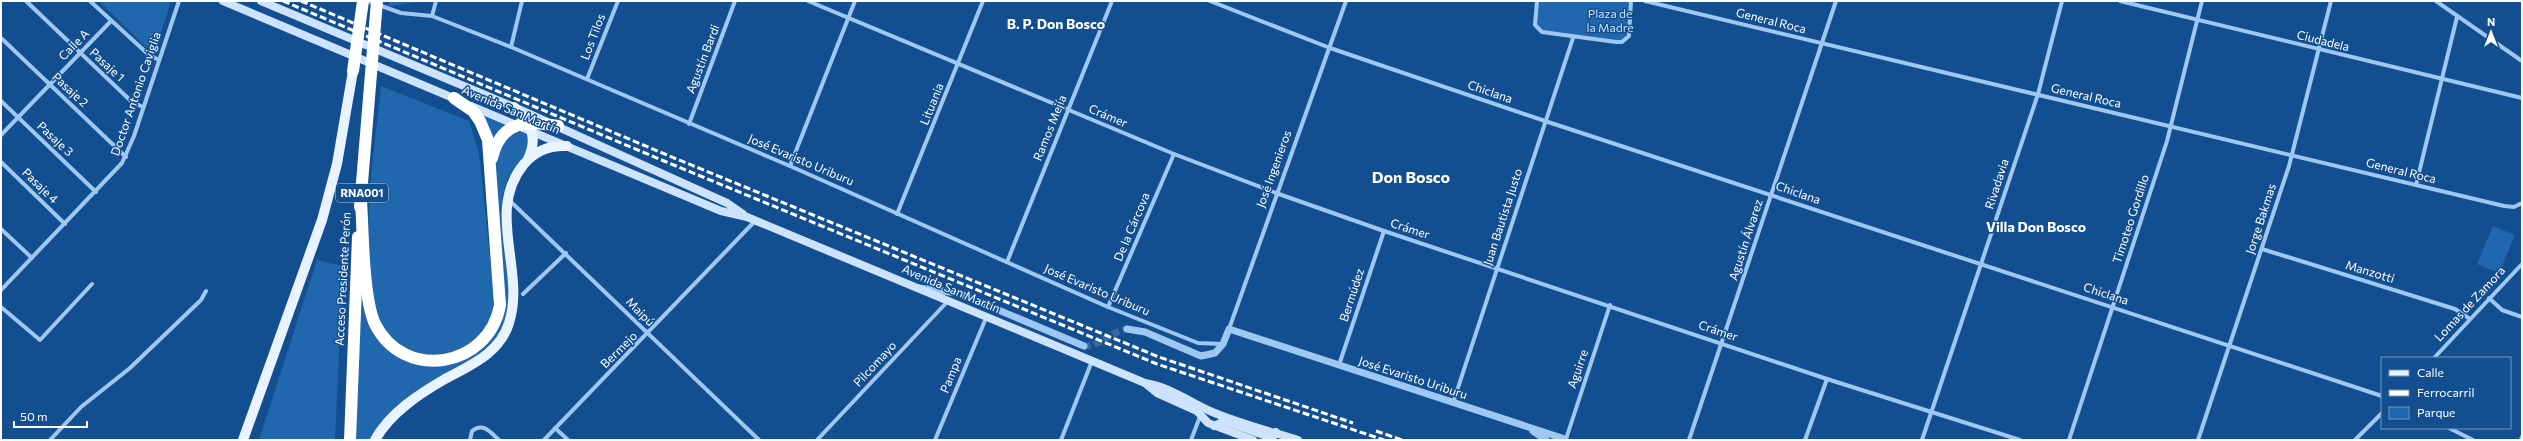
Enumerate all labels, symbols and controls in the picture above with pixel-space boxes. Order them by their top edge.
street label: General Roca [1735,5,1808,35]
park label: Plaza de la Madre [1586,6,1634,34]
street label: Los Tilos [577,12,607,62]
north arrow [2471,12,2511,52]
district label: B. P. Don Bosco [1007,15,1105,32]
text: N [2487,15,2495,28]
street label: Agustín Bardi [683,22,722,95]
street label: Calle A [55,26,91,63]
street label: Ciudadela [2295,27,2351,53]
street label: Doctor Antonio Caviglia [107,30,163,157]
street label: Pasaje 1 [87,45,128,84]
street label: Pasaje 2 [50,69,92,110]
street label: Chiclana [1466,77,1515,105]
street label: General Roca [2050,80,2123,110]
street label: Lituania [916,81,946,127]
street label: Avenida San Martín [460,82,563,136]
street label: Ramos Mejía [1030,93,1069,163]
street label: Crámer [1087,101,1130,130]
street label: Pasaje 3 [35,118,77,159]
street label: José Ingenieros [1253,128,1294,209]
street label: José Evaristo Uriburu [746,130,856,189]
street label: General Roca [2365,155,2438,185]
street label: Rivadavia [1981,157,2011,211]
street label: Pasaje 4 [20,165,62,206]
district label: Don Bosco [1372,167,1451,186]
street label: Juan Bautista Justo [1480,167,1525,267]
street label: Timoteo Gordillo [2109,172,2151,265]
street label: Chiclana [1774,178,1823,206]
street label: Jorge Bakmas [2242,182,2279,256]
road number: RNA001 [336,184,388,202]
street label: De la Cárcova [1110,190,1152,263]
street label: Agustín Álvarez [1725,197,1765,282]
street label: Acceso Presidente Perón [332,212,352,346]
street label: Crámer [1389,215,1432,241]
district label: Villa Don Bosco [1986,218,2086,235]
street label: Manzotti [2344,257,2396,285]
street label: José Evaristo Uriburu [1042,260,1152,319]
street label: Avenida San Martín [900,261,1003,315]
street label: Lomas de Zamora [2431,263,2507,344]
street label: Bermúdez [1336,266,1366,323]
street label: Chiclana [2082,279,2131,307]
street label: Maipú [624,294,658,328]
street label: Crámer [1697,317,1740,343]
street label: Bermejo [597,328,639,370]
street label: Pilcomayo [850,338,899,389]
street label: Aguirre [1564,347,1590,390]
street label: José Evaristo Uriburu [1357,353,1469,402]
street label: Pampa [937,355,964,395]
legend [2381,357,2511,429]
text: Calle [2417,365,2444,379]
text: Ferrocarril [2417,385,2474,399]
scale bar [14,403,87,429]
text: Parque [2417,405,2455,419]
text: 50 m [20,409,48,423]

